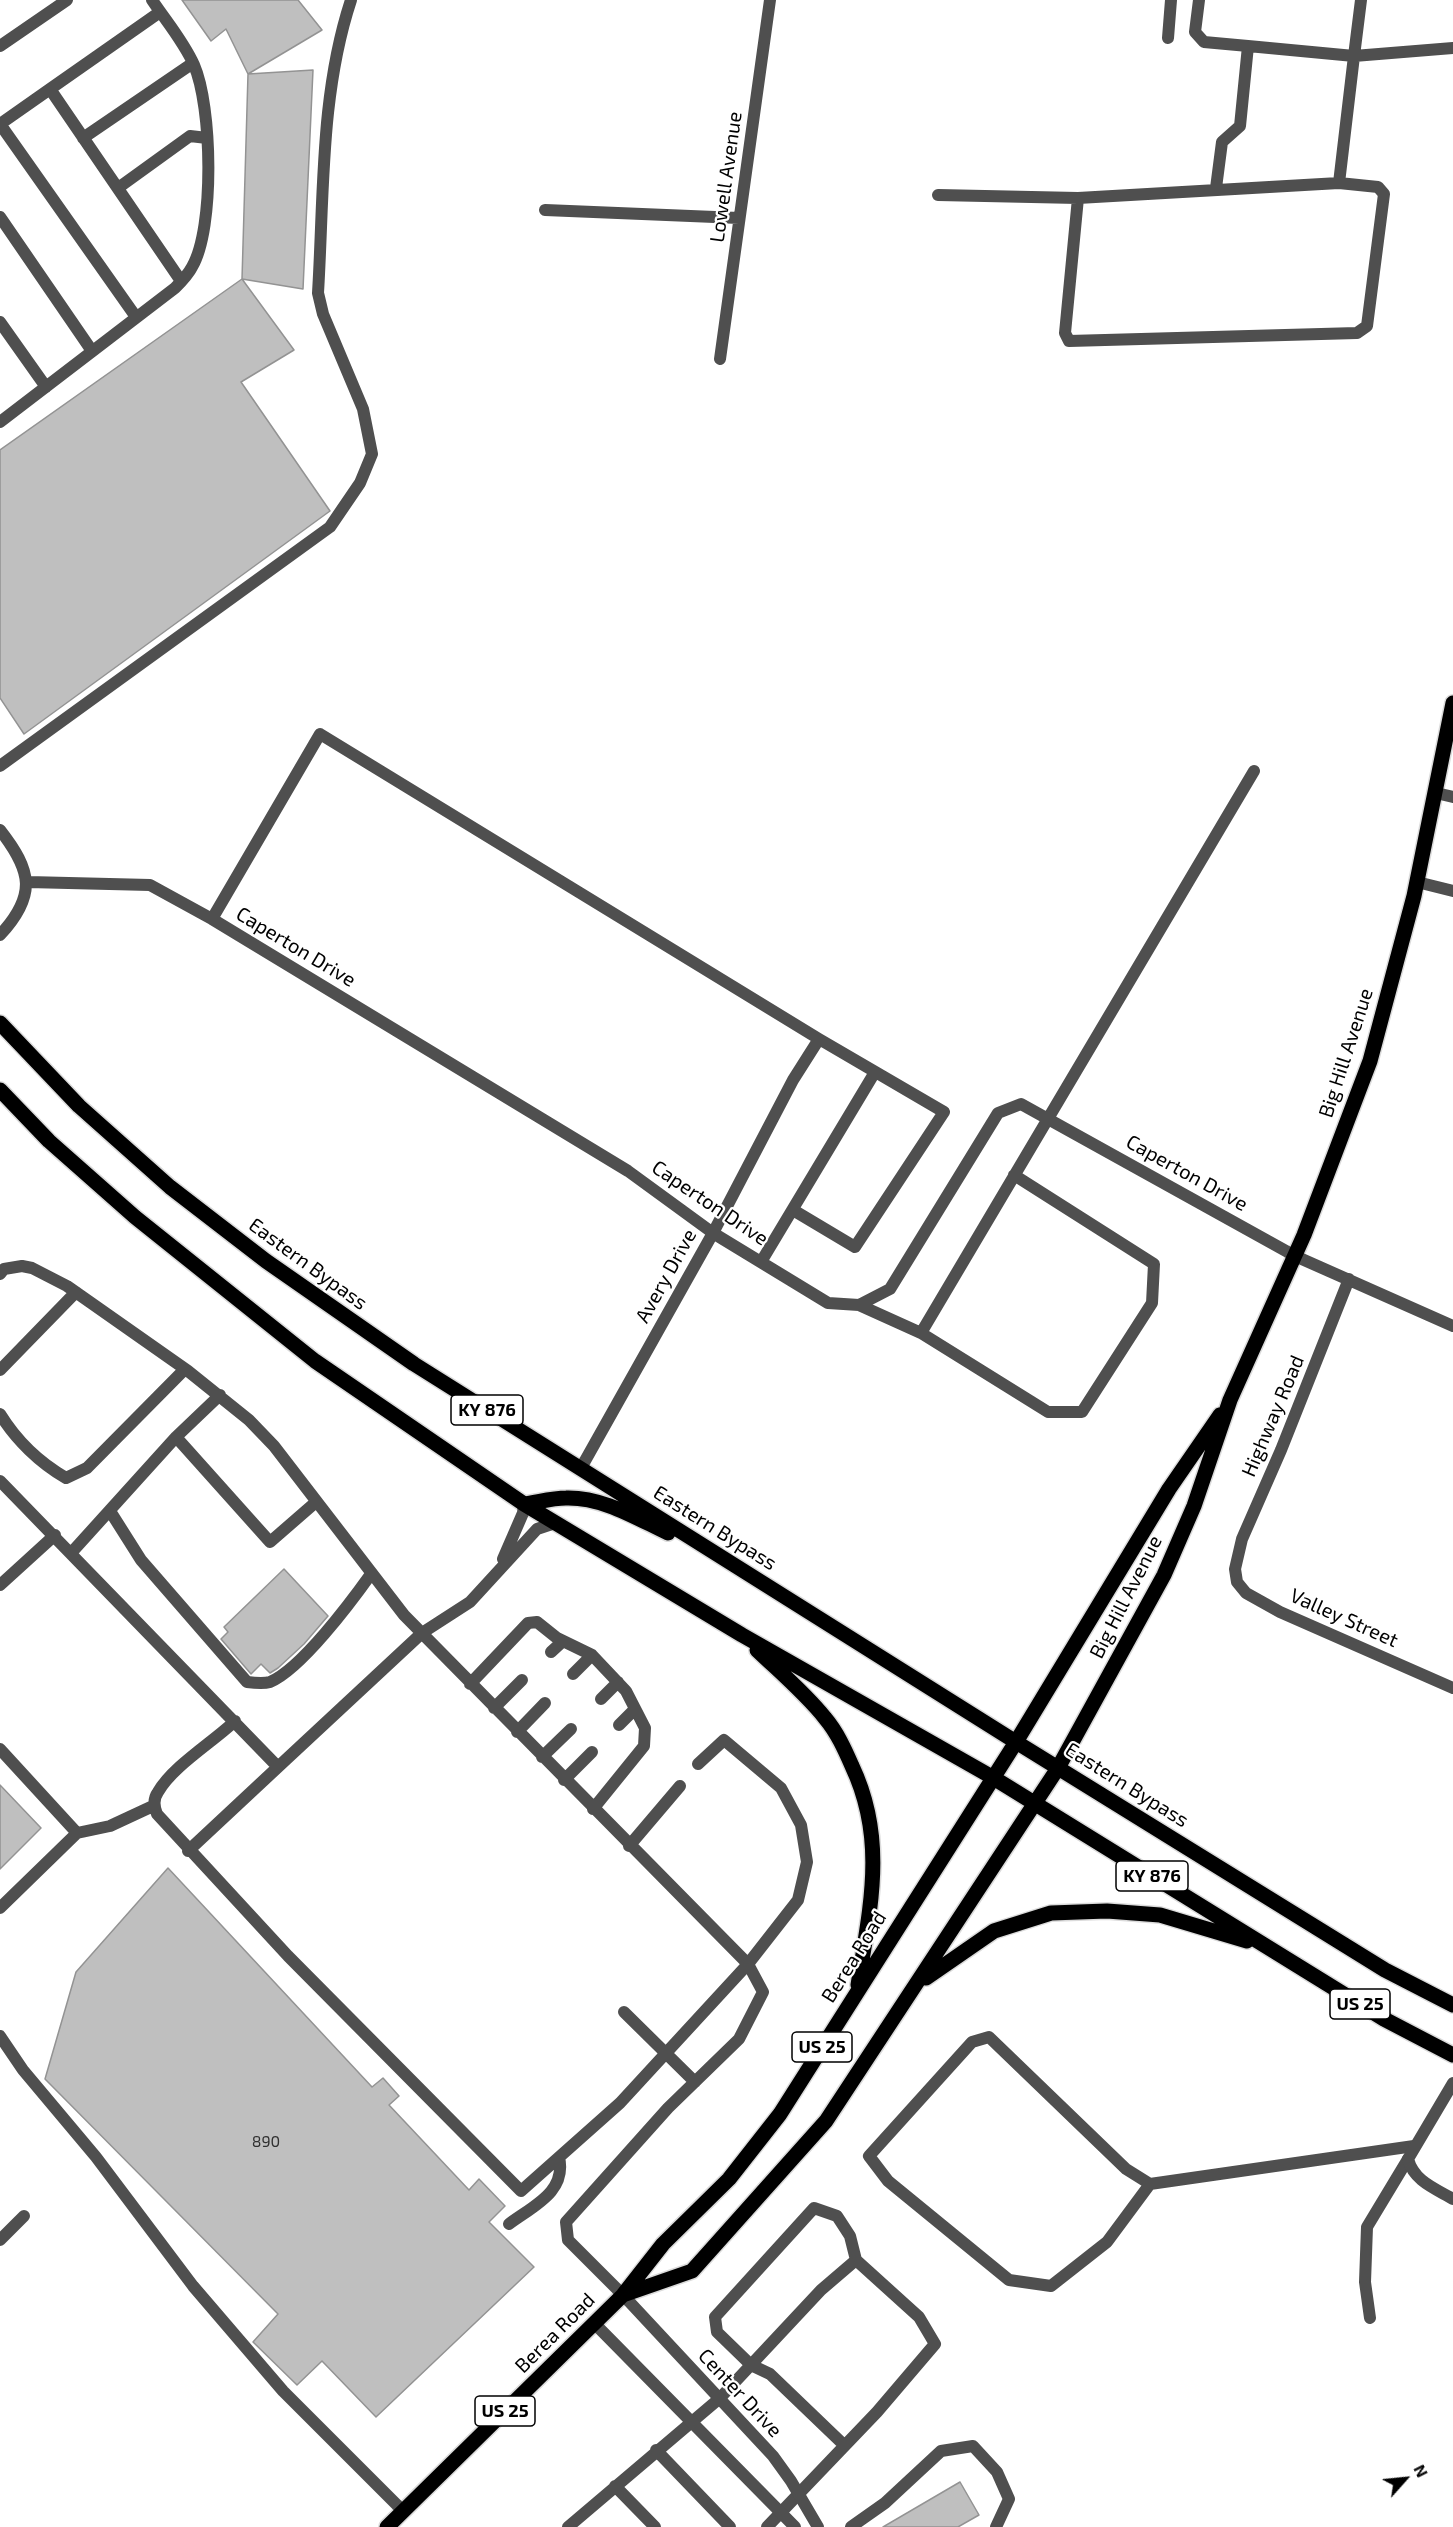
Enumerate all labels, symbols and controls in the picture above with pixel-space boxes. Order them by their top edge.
street label: Lowell Avenue [705,110,747,244]
street label: Caperton Drive [232,902,360,992]
street label: Big Hill Avenue [1314,985,1378,1121]
street label: Caperton Drive [1122,1130,1252,1216]
street label: Caperton Drive [647,1155,773,1251]
street label: Eastern Bypass [244,1213,372,1315]
street label: Avery Drive [630,1225,702,1327]
street label: Highway Road [1237,1352,1309,1480]
road number: KY 876 [451,1395,523,1425]
street label: Eastern Bypass [649,1481,781,1575]
street label: Big Hill Avenue [1085,1532,1167,1662]
street label: Valley Street [1286,1583,1402,1653]
street label: Eastern Bypass [1061,1738,1193,1832]
road number: KY 876 [1116,1861,1188,1891]
street label: Berea Road [816,1907,892,2007]
road number: US 25 [1330,1989,1390,2019]
road number: US 25 [792,2032,852,2062]
house number: 890 [252,2132,280,2152]
street label: Berea Road [510,2288,600,2378]
street label: Center Drive [693,2344,787,2442]
road number: US 25 [475,2396,535,2426]
north arrow [1375,2449,1435,2509]
text: N [1410,2461,1433,2480]

